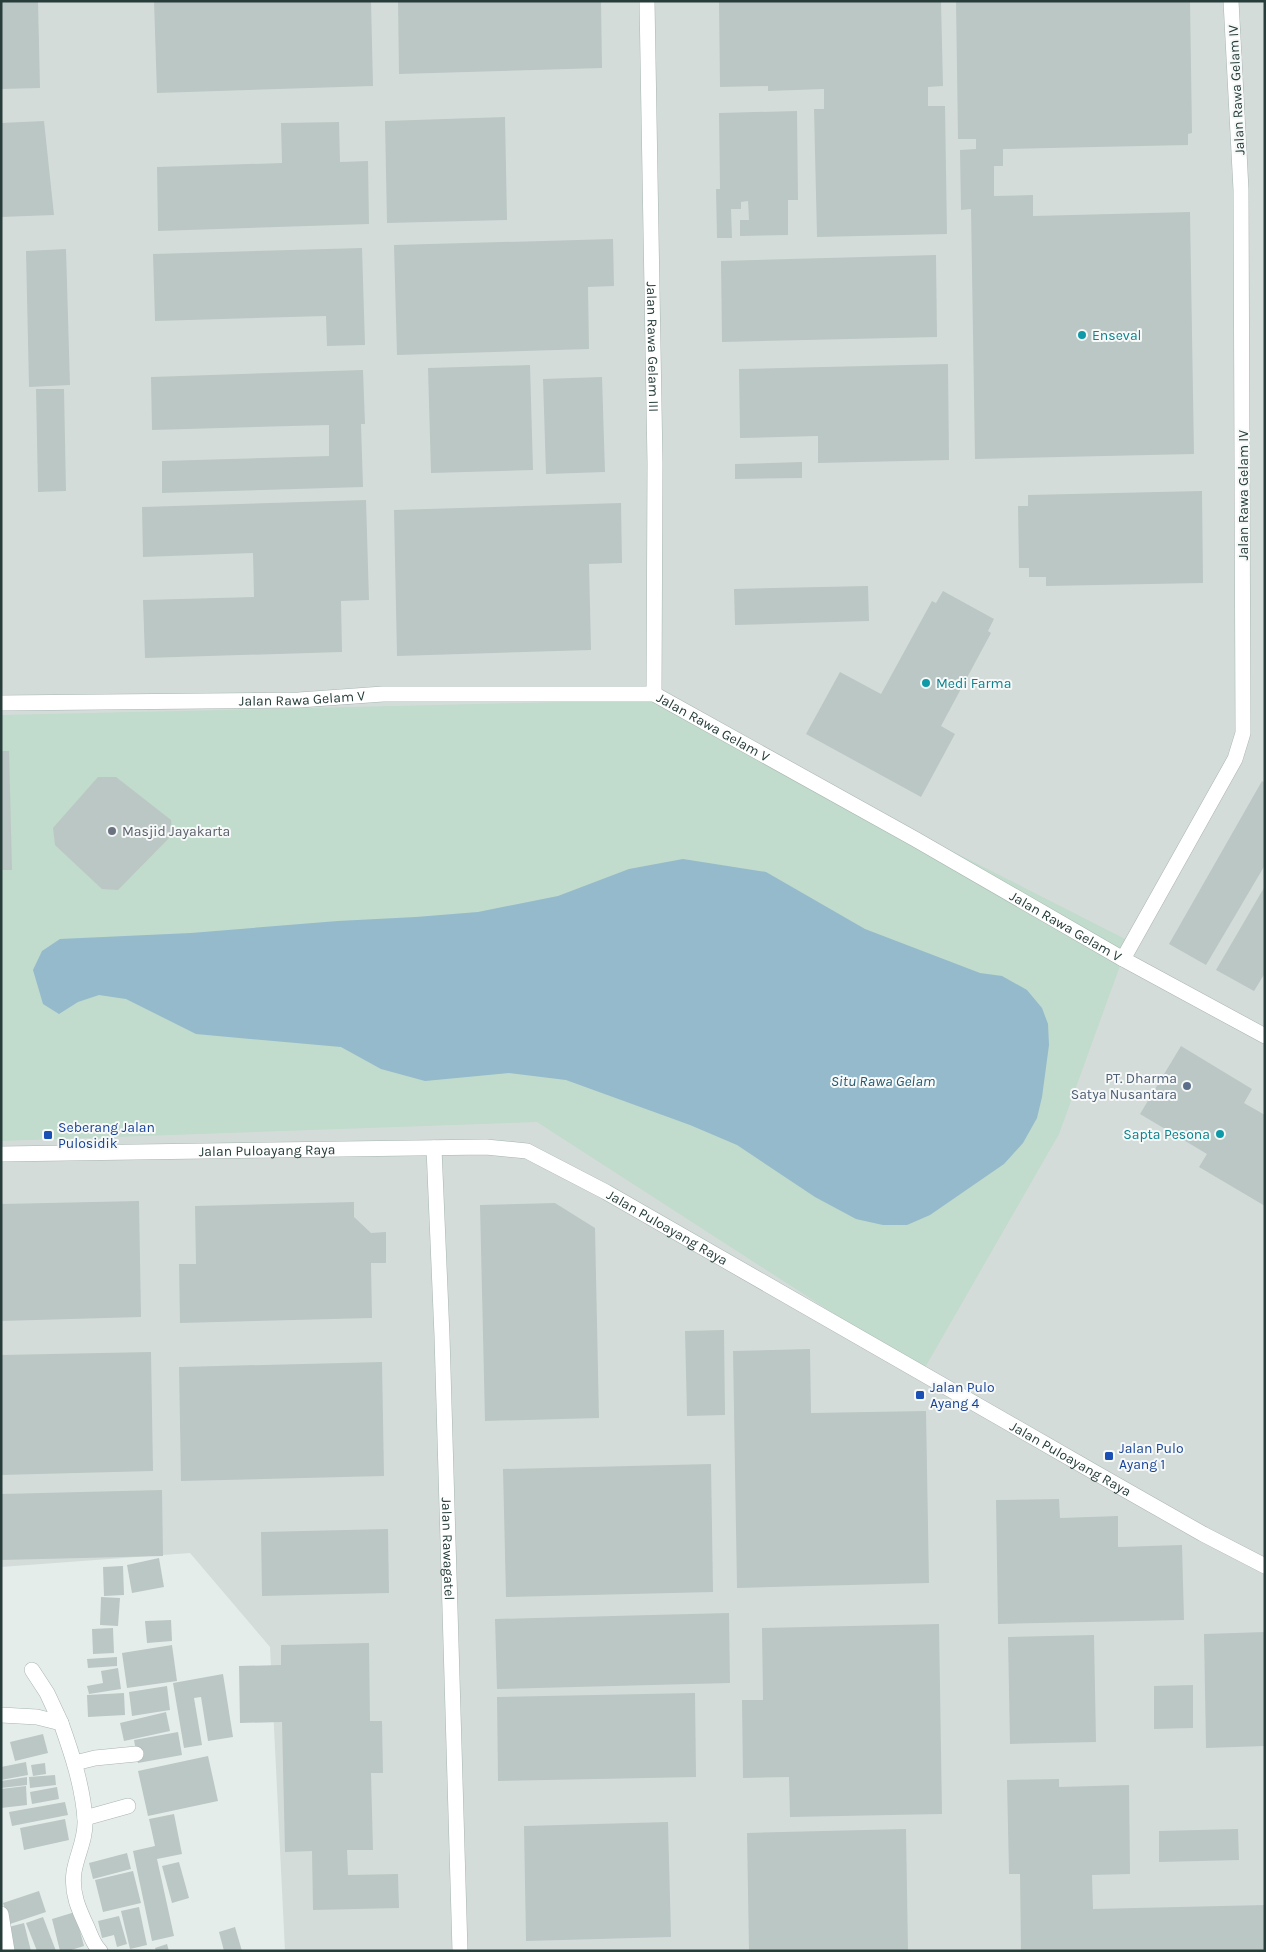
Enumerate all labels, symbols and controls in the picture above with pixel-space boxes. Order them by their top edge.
street label: Jalan Rawa Gelam IV [1225,24,1248,155]
street label: Jalan Rawa Gelam III [643,282,662,412]
place label: Enseval [1092,327,1142,344]
marker: Enseval [1076,329,1088,341]
street label: Jalan Rawa Gelam IV [1235,430,1252,560]
place label: Medi Farma [936,675,1011,692]
marker: Medi Farma [920,677,932,689]
street label: Jalan Rawa Gelam V [239,687,366,710]
street label: Jalan Rawa Gelam V [654,689,773,766]
place label: Masjid Jayakarta [122,823,230,840]
marker: Masjid Jayakarta [106,825,118,837]
street label: Jalan Rawa Gelam V [1007,888,1125,966]
place label: PT. Dharma Satya Nusantara [1071,1070,1177,1103]
water label: Situ Rawa Gelam [831,1072,935,1090]
marker: PT. Dharma Satya Nusantara [1181,1080,1193,1092]
place label: Seberang Jalan Pulosidik [58,1119,155,1152]
place label: Sapta Pesona [1123,1126,1210,1143]
marker: Sapta Pesona [1214,1128,1226,1140]
marker: Seberang Jalan Pulosidik [42,1129,54,1141]
street label: Jalan Puloayang Raya [198,1141,336,1160]
street label: Jalan Puloayang Raya [604,1186,731,1269]
place label: Jalan Pulo Ayang 4 [930,1379,995,1412]
marker: Jalan Pulo Ayang 4 [914,1389,926,1401]
street label: Jalan Puloayang Raya [1007,1418,1134,1500]
place label: Jalan Pulo Ayang 1 [1119,1440,1184,1473]
marker: Jalan Pulo Ayang 1 [1103,1450,1115,1462]
street label: Jalan Rawagatel [438,1497,458,1600]

